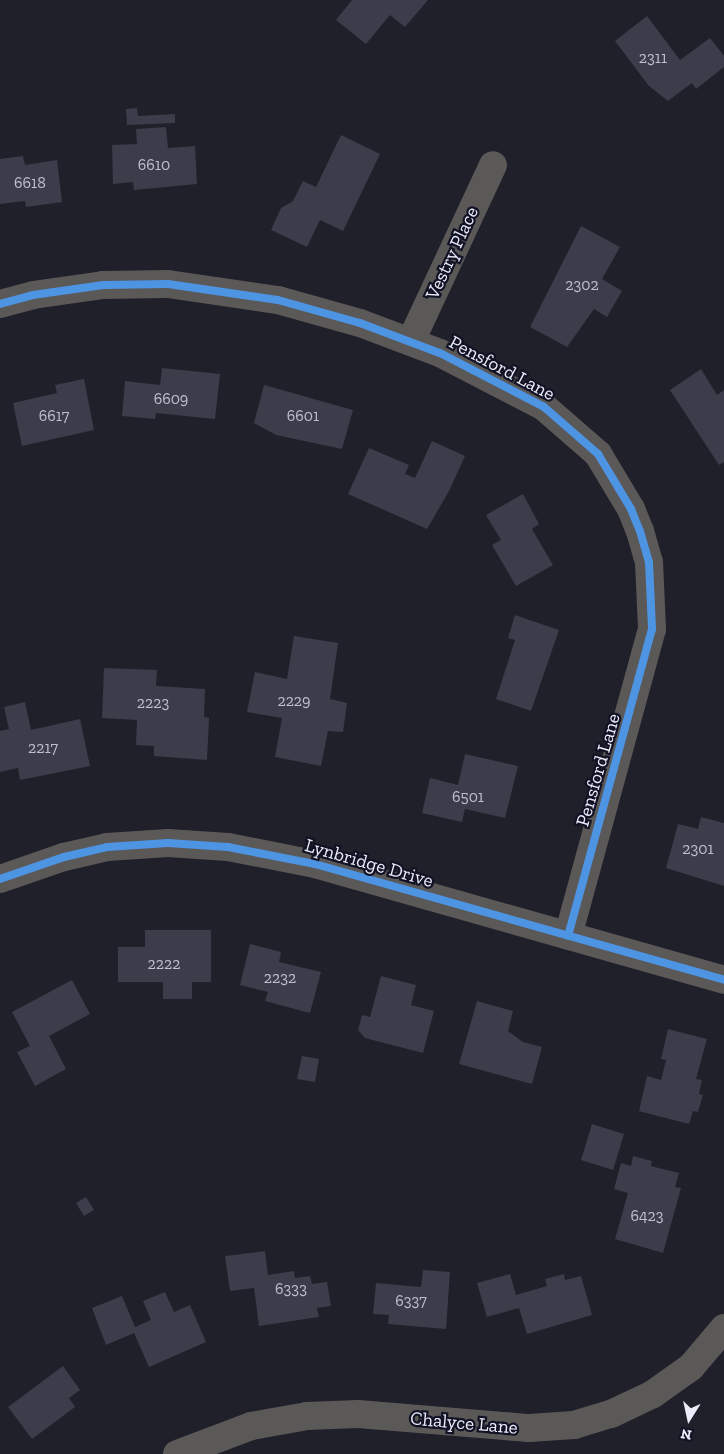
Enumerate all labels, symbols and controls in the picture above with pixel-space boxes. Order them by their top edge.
house number: 2311 [639,48,667,68]
house number: 6610 [138,155,170,175]
house number: 6618 [14,173,46,193]
street label: Vestry Place [420,203,484,303]
house number: 2302 [565,275,599,295]
street label: Pensford Lane [445,331,559,405]
house number: 6609 [154,389,188,409]
house number: 6617 [39,406,69,426]
house number: 6601 [287,406,319,426]
house number: 2229 [277,691,311,711]
house number: 2223 [137,693,169,713]
street label: Pensford Lane [571,711,625,829]
house number: 2217 [28,738,58,758]
house number: 6501 [452,787,484,807]
street label: Lynbridge Drive [302,834,436,892]
house number: 2301 [682,839,714,859]
house number: 2222 [148,954,180,974]
house number: 2232 [264,968,296,988]
house number: 6423 [630,1206,664,1226]
house number: 6333 [275,1279,307,1299]
house number: 6337 [395,1291,427,1311]
north arrow [664,1394,714,1444]
street label: Chalyce Lane [409,1407,519,1439]
text: N [680,1425,693,1444]

